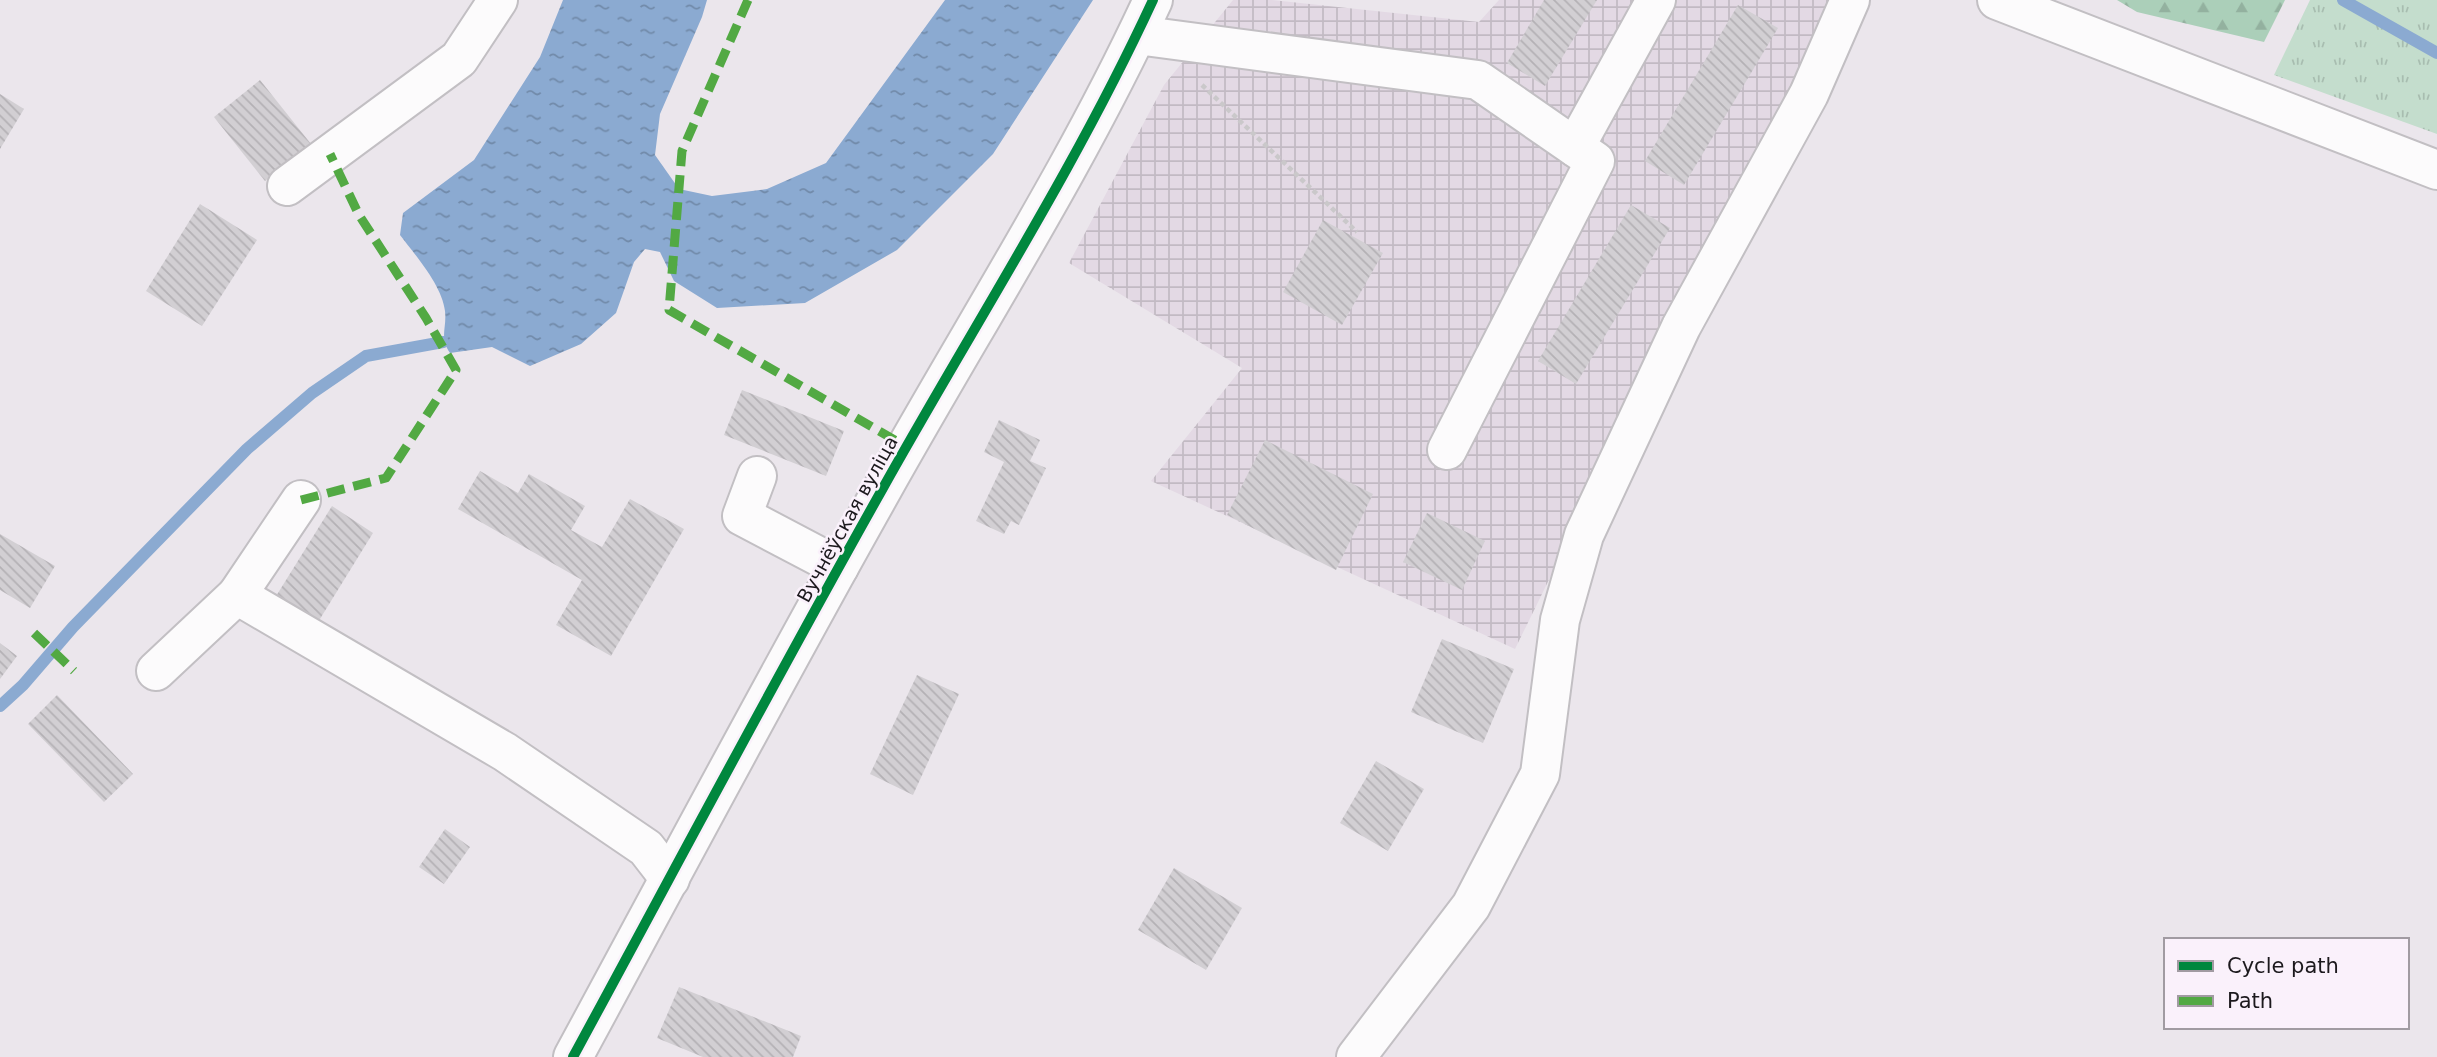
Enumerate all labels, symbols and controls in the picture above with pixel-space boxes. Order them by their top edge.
street label: Вучнёўская вуліца [792,432,902,606]
legend [2164,938,2409,1029]
text: Cycle path [2227,954,2339,978]
text: Path [2227,989,2273,1013]

